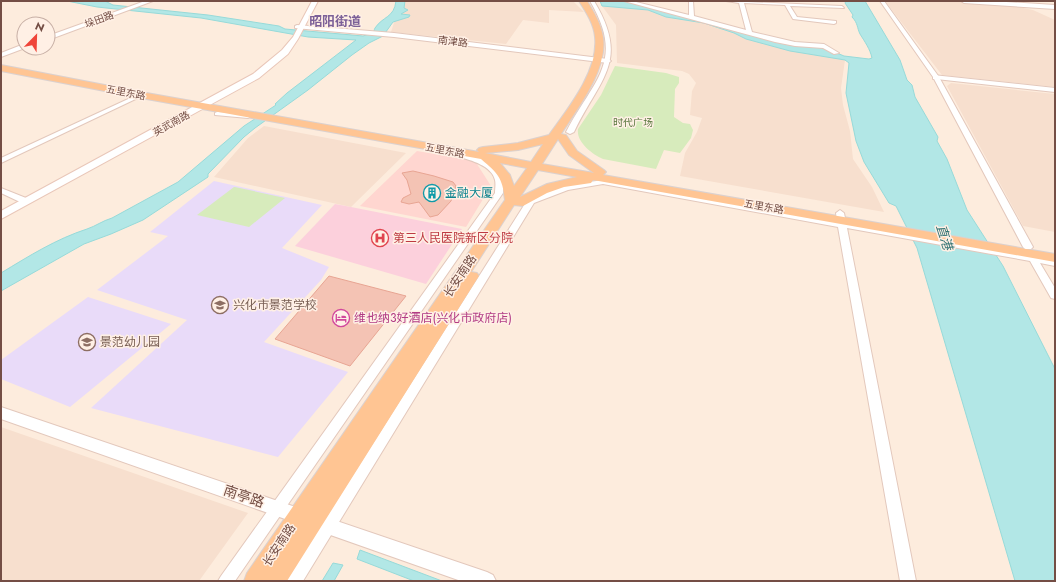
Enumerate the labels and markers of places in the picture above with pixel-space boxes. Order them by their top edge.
building icon: 金融大厦 [422,183,442,203]
place label: 金融大厦 [445,184,493,202]
hospital icon: 第三人民医院新区分院 [370,228,390,248]
place label: 第三人民医院新区分院 [393,229,513,247]
school or university icon: 兴化市景范学校 [210,295,230,315]
place label: 兴化市景范学校 [233,296,317,314]
hotel icon: 维也纳3好酒店(兴化市政府店) [331,308,351,328]
place label: 维也纳3好酒店(兴化市政府店) [354,309,512,327]
school or university icon: 景范幼儿园 [77,332,97,352]
place label: 景范幼儿园 [100,333,160,351]

